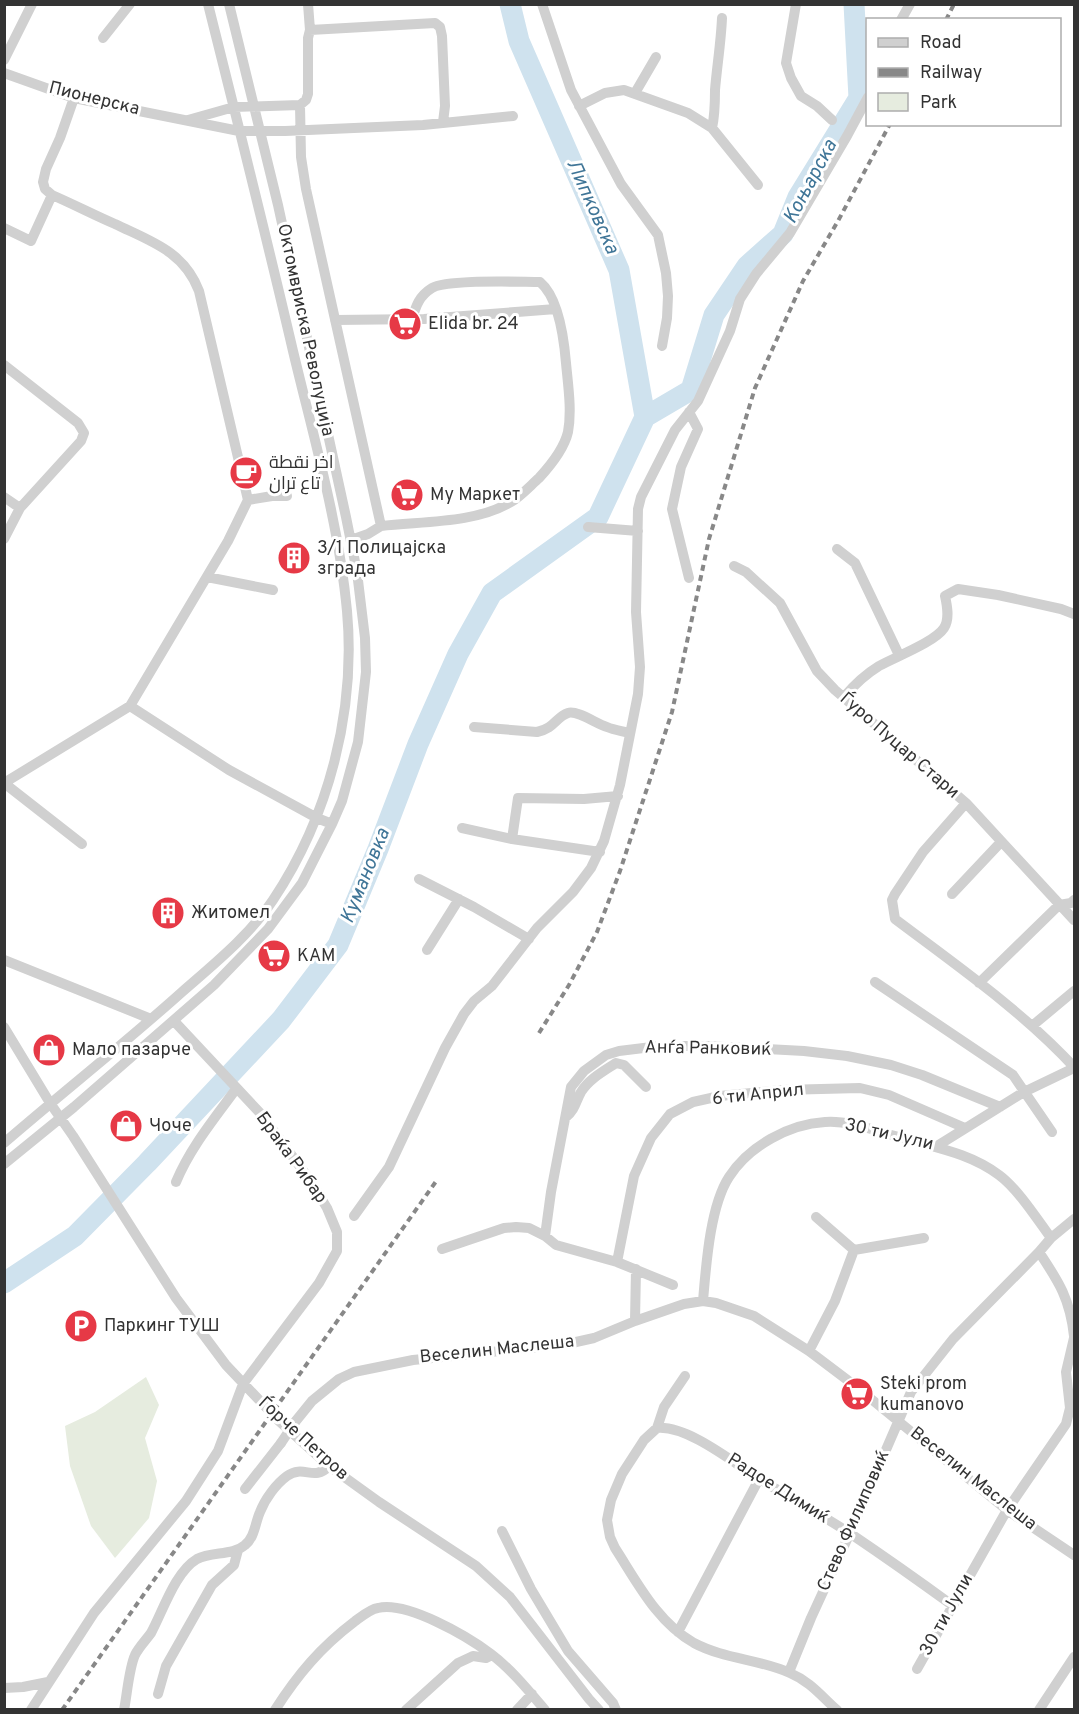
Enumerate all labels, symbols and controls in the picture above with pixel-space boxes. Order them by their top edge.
legend [866,18,1061,126]
text: Road [920,32,962,55]
text: Railway [920,62,982,85]
street label: Пионерска [46,77,142,121]
text: Park [920,92,957,115]
water label: Коњарска [778,135,844,229]
water label: Липковска [560,156,625,259]
street label: Октомвриска Револуција [271,222,339,438]
supermarket icon: Elida br. 24 [387,306,423,342]
place label: Elida br. 24 [428,313,519,336]
place label: اخر نقطة تاع تران [269,452,334,496]
cafe icon: اخر نقطة تاع تران [228,455,264,491]
supermarket icon: Му Маркет [389,477,425,513]
place label: Му Маркет [430,484,520,507]
place label: 3/1 Полицајска зграда [317,537,446,581]
building icon: 3/1 Полицајска зграда [276,540,312,576]
street label: Ѓуро Пуцар Стари [834,686,965,804]
water label: Кумановка [335,824,397,927]
building icon: Житомел [150,895,186,931]
place label: Житомел [191,902,270,925]
supermarket icon: КАМ [256,938,292,974]
place label: КАМ [297,945,335,968]
shop icon: Мало пазарче [31,1032,67,1068]
street label: Анѓа Ранковиќ [644,1036,772,1062]
place label: Мало пазарче [72,1039,191,1062]
street label: 6 ти Април [711,1079,805,1111]
shop icon: Чоче [108,1108,144,1144]
street label: Браќа Рибар [250,1108,332,1208]
street label: 30 ти Јули [842,1114,936,1156]
place label: Чоче [149,1115,192,1138]
parking icon: Паркинг ТУШ [63,1308,99,1344]
place label: Паркинг ТУШ [104,1315,220,1338]
street label: Веселин Маслеша [419,1330,575,1370]
place label: Steki prom kumanovo [880,1373,967,1417]
supermarket icon: Steki prom kumanovo [839,1376,875,1412]
street label: Ѓорче Петров [253,1391,355,1486]
street label: Веселин Маслеша [905,1422,1041,1536]
street label: Стево Филиповиќ [813,1447,895,1595]
street label: Радое Димиќ [723,1448,833,1530]
street label: 30 ти Јули [915,1570,979,1660]

